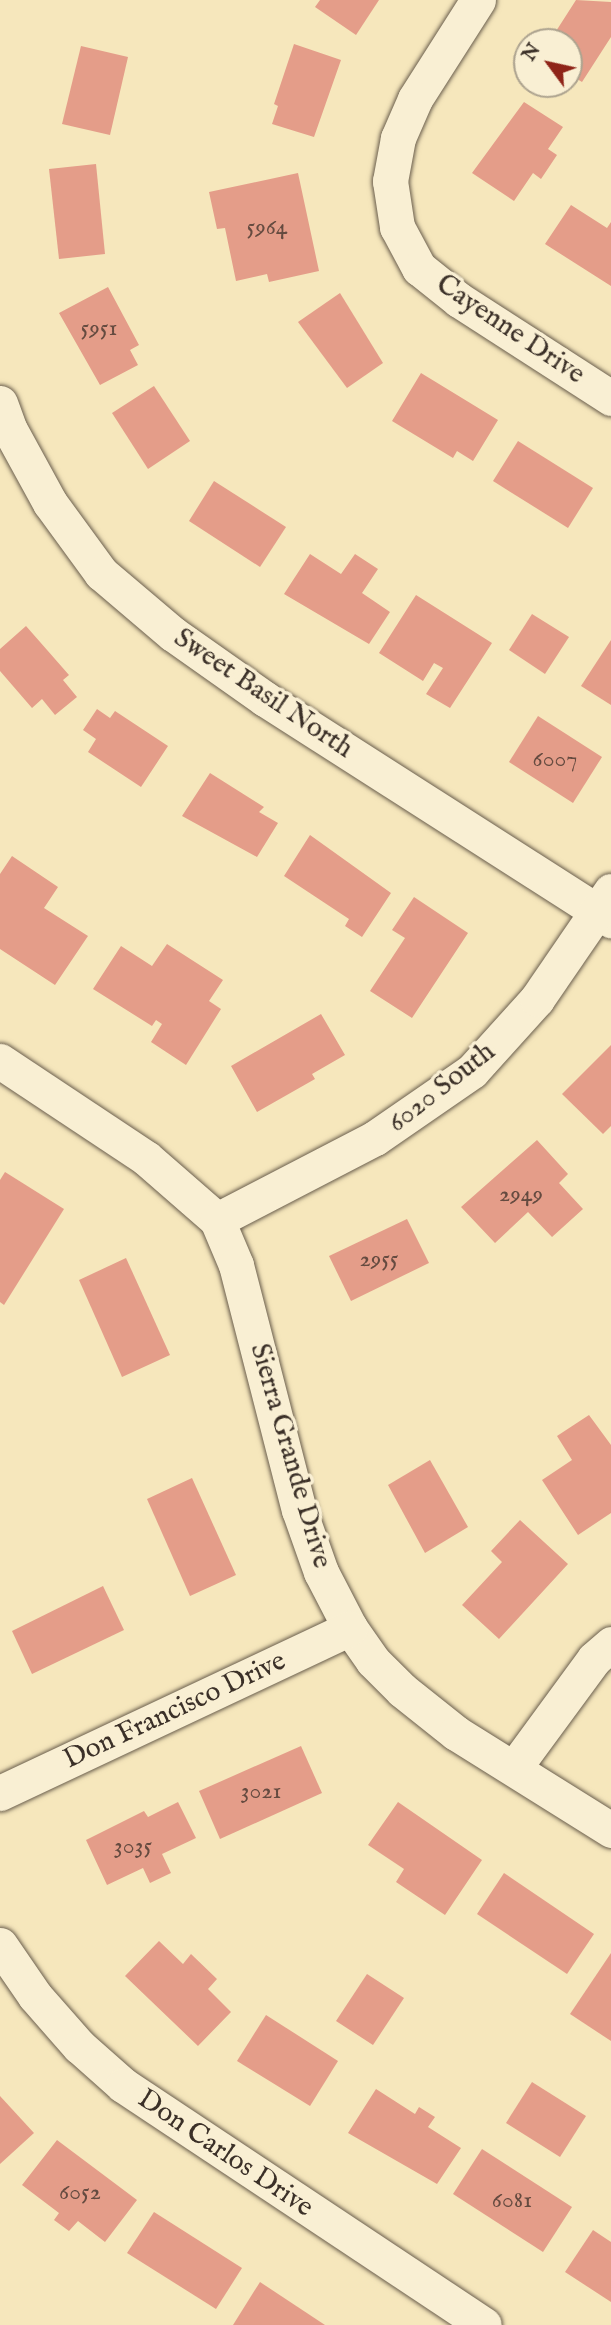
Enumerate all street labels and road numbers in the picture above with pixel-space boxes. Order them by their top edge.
street label: Cayenne Drive [429,268,591,392]
street label: Sweet Basil North [167,622,359,766]
street label: 6020 South [382,1036,502,1140]
street label: Sierra Grande Drive [242,1340,338,1572]
street label: Don Francisco Drive [59,1645,291,1777]
street label: Don Carlos Drive [131,2083,319,2225]

